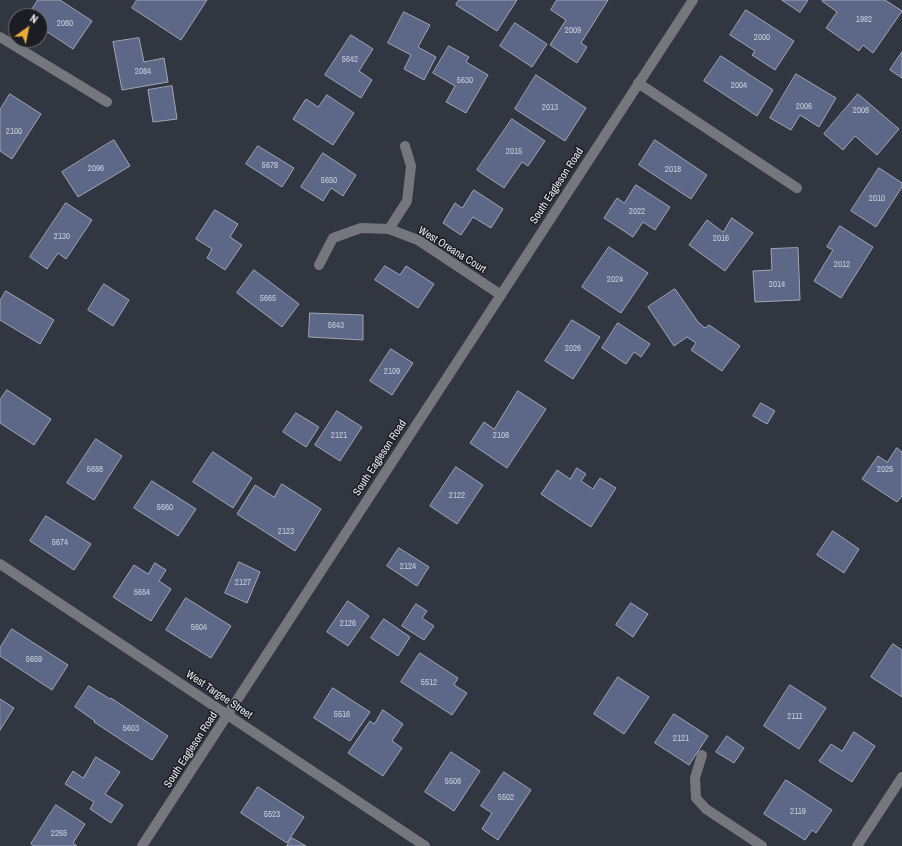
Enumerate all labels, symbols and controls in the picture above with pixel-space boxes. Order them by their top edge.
north arrow [8,8,48,48]
text: N [27,11,41,26]
house number: 1982 [856,15,872,25]
house number: 2080 [57,19,73,29]
house number: 2009 [565,26,581,36]
house number: 2000 [754,33,770,43]
house number: 5642 [342,55,358,65]
house number: 2084 [135,67,151,77]
house number: 5630 [457,76,473,86]
house number: 2004 [731,81,747,91]
house number: 2006 [796,102,812,112]
house number: 2013 [542,103,558,113]
house number: 2008 [853,106,869,116]
house number: 2100 [6,127,22,137]
street label: South Eagleson Road [528,146,586,226]
house number: 2015 [506,147,522,157]
house number: 5678 [262,161,278,171]
house number: 2096 [88,164,104,174]
house number: 2018 [665,165,681,175]
house number: 5650 [321,176,337,186]
house number: 2010 [869,194,885,204]
house number: 2022 [629,207,645,217]
street label: West Oreana Court [416,224,488,276]
house number: 2130 [54,232,70,242]
house number: 2016 [713,234,729,244]
house number: 2012 [834,260,850,270]
house number: 2024 [607,275,623,285]
house number: 2014 [769,280,785,290]
house number: 5665 [260,294,276,304]
house number: 5643 [328,321,344,331]
house number: 2026 [565,344,581,354]
house number: 2109 [384,367,400,377]
street label: South Eagleson Road [351,418,409,498]
house number: 2121 [331,431,347,441]
house number: 2108 [493,431,509,441]
house number: 5688 [87,465,103,475]
house number: 2025 [877,465,893,475]
house number: 2122 [449,491,465,501]
house number: 5660 [157,503,173,513]
house number: 2123 [278,527,294,537]
house number: 5674 [52,538,68,548]
house number: 2124 [400,562,416,572]
house number: 2127 [235,578,251,588]
house number: 5654 [134,588,150,598]
house number: 2126 [340,619,356,629]
house number: 5604 [191,623,207,633]
house number: 5659 [26,655,42,665]
street label: West Targee Street [183,668,255,722]
house number: 5512 [421,678,437,688]
street label: South Eagleson Road [162,710,220,790]
house number: 5516 [334,710,350,720]
house number: 2111 [787,712,803,722]
house number: 5603 [123,724,139,734]
house number: 2121 [673,734,689,744]
house number: 5508 [445,777,461,787]
house number: 5502 [498,793,514,803]
house number: 2119 [790,807,806,817]
house number: 5523 [264,810,280,820]
house number: 2265 [51,829,67,839]

